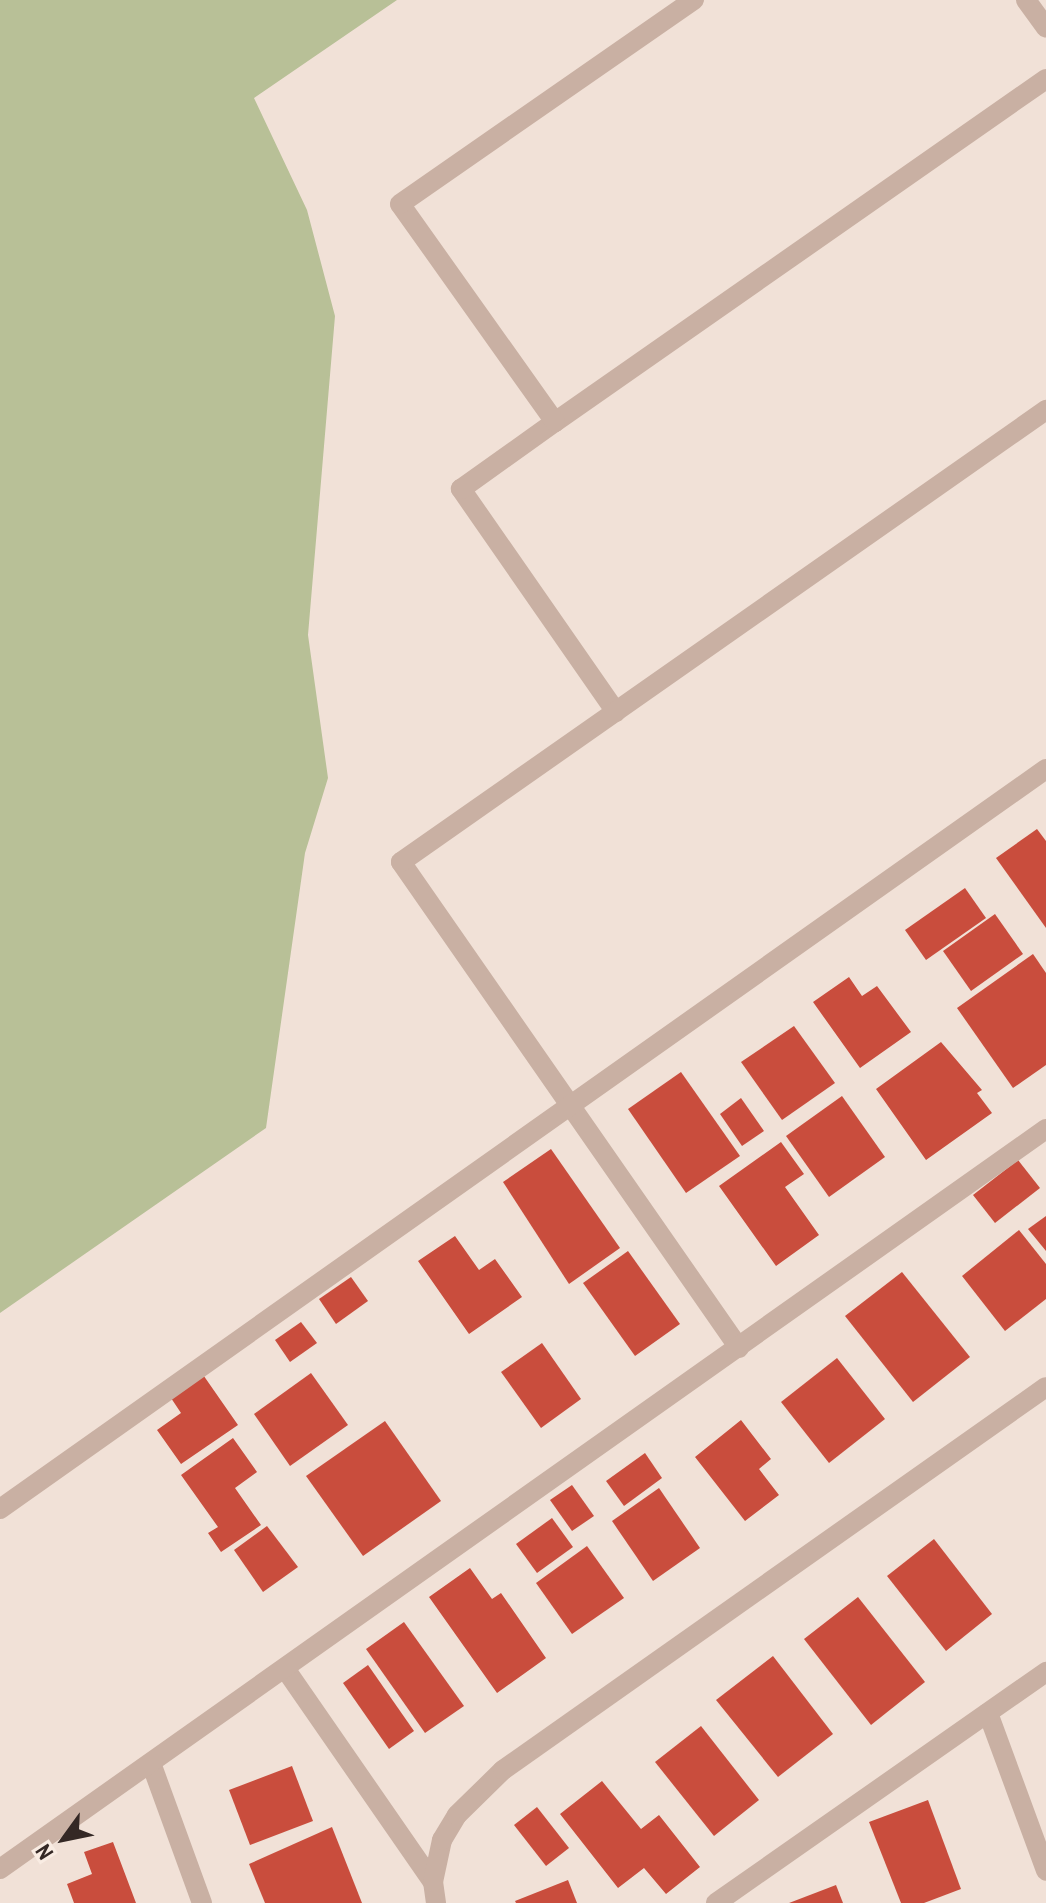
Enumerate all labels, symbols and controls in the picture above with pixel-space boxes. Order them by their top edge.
north arrow [24,1799,104,1879]
text: N [28,1838,60,1866]

